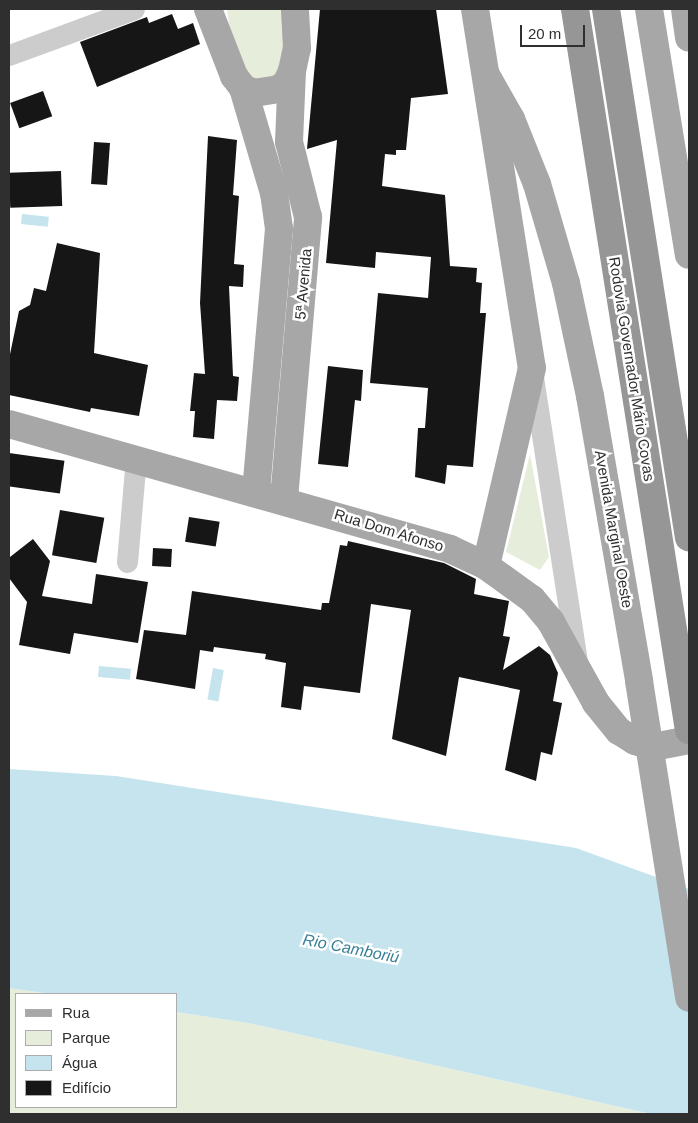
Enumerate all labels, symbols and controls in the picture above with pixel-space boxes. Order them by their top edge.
scale bar [523,15,588,47]
text: 20 m [528,25,561,42]
street label: 5ª Avenida [291,247,315,321]
street label: Rodovia Governador Mário Covas [605,256,659,482]
street label: Avenida Marginal Oeste [591,449,637,609]
street label: Rua Dom Afonso [332,505,446,555]
water label: Rio Camboriú [301,930,401,968]
legend [15,993,178,1108]
text: Rua [62,1004,90,1021]
text: Parque [62,1029,110,1046]
text: Água [62,1054,97,1071]
text: Edifício [62,1079,111,1096]

